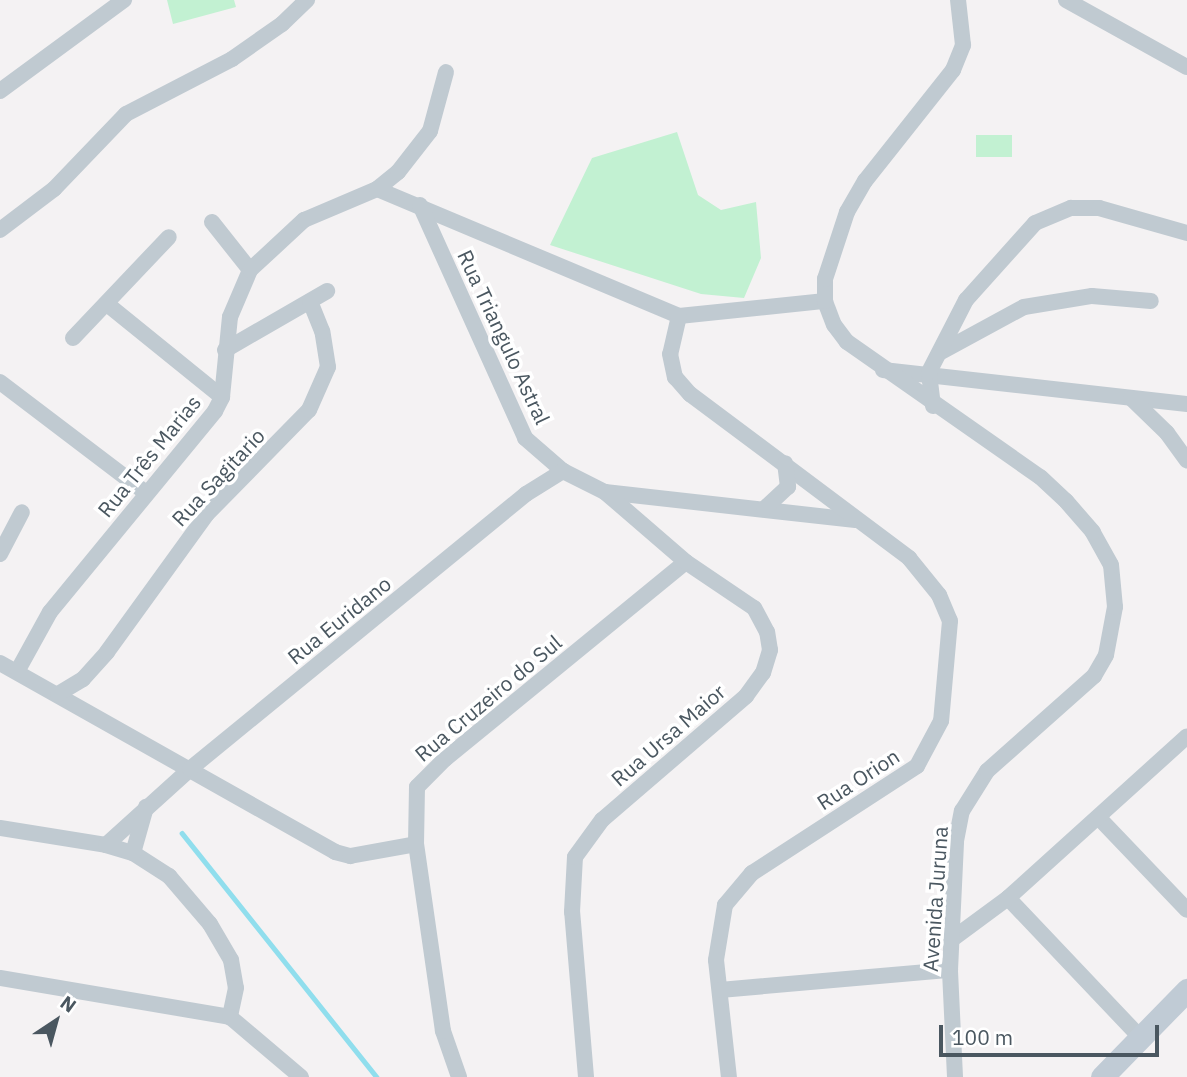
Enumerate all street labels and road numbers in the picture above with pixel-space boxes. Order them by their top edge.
street label: Rua Triangulo Astral [453,246,555,428]
street label: Rua Três Marias [92,390,206,522]
street label: Rua Sagitario [166,423,270,531]
street label: Rua Euridano [282,571,396,669]
street label: Rua Cruzeiro do Sul [410,629,566,767]
street label: Rua Ursa Maior [606,679,730,791]
street label: Rua Orion [812,743,904,815]
street label: Avenida Juruna [917,825,953,973]

